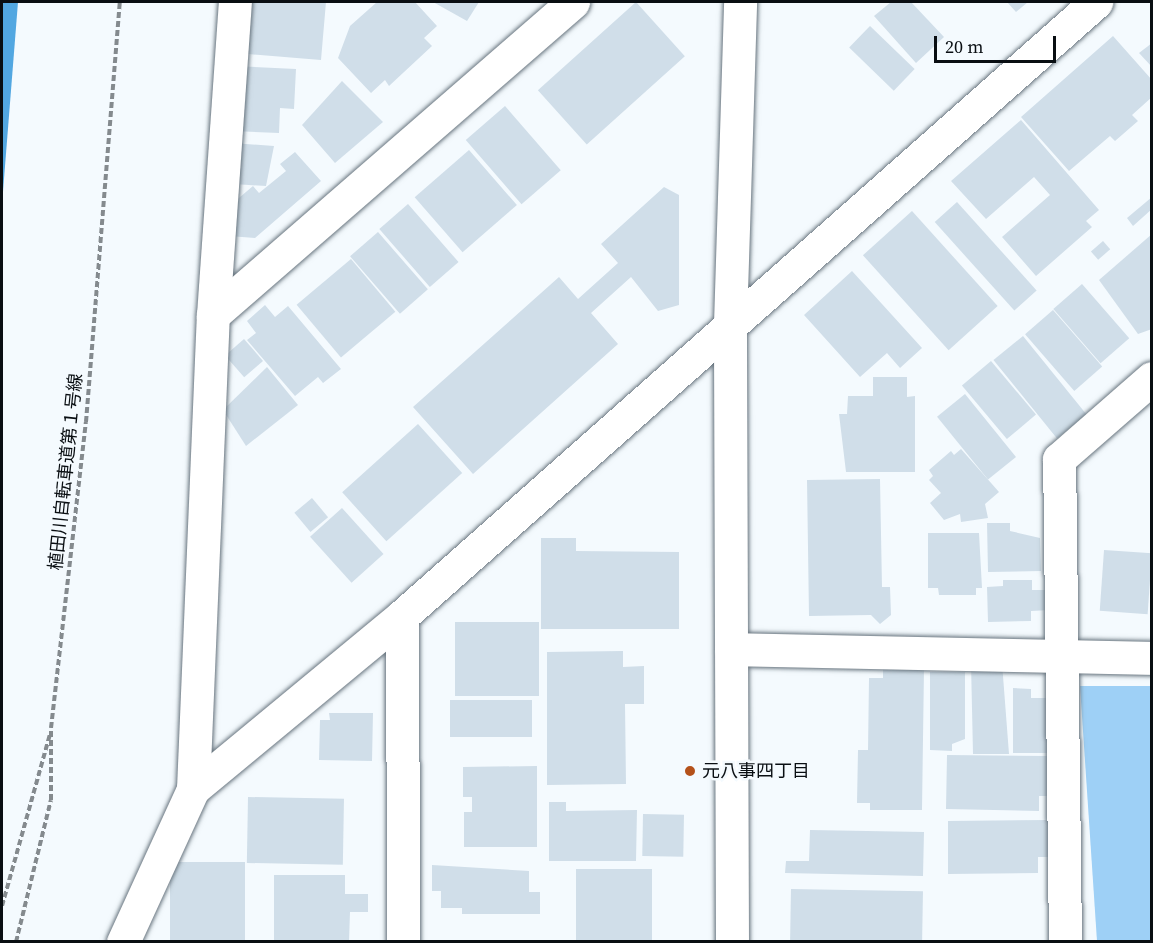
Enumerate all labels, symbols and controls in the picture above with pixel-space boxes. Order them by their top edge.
scale bar [937,24,1058,62]
text: 20 m [945,34,983,59]
street label: 植田川自転車道第１号線 [45,372,87,572]
place label: 元八事四丁目 [702,760,810,782]
marker: 元八事四丁目 [683,764,697,778]

